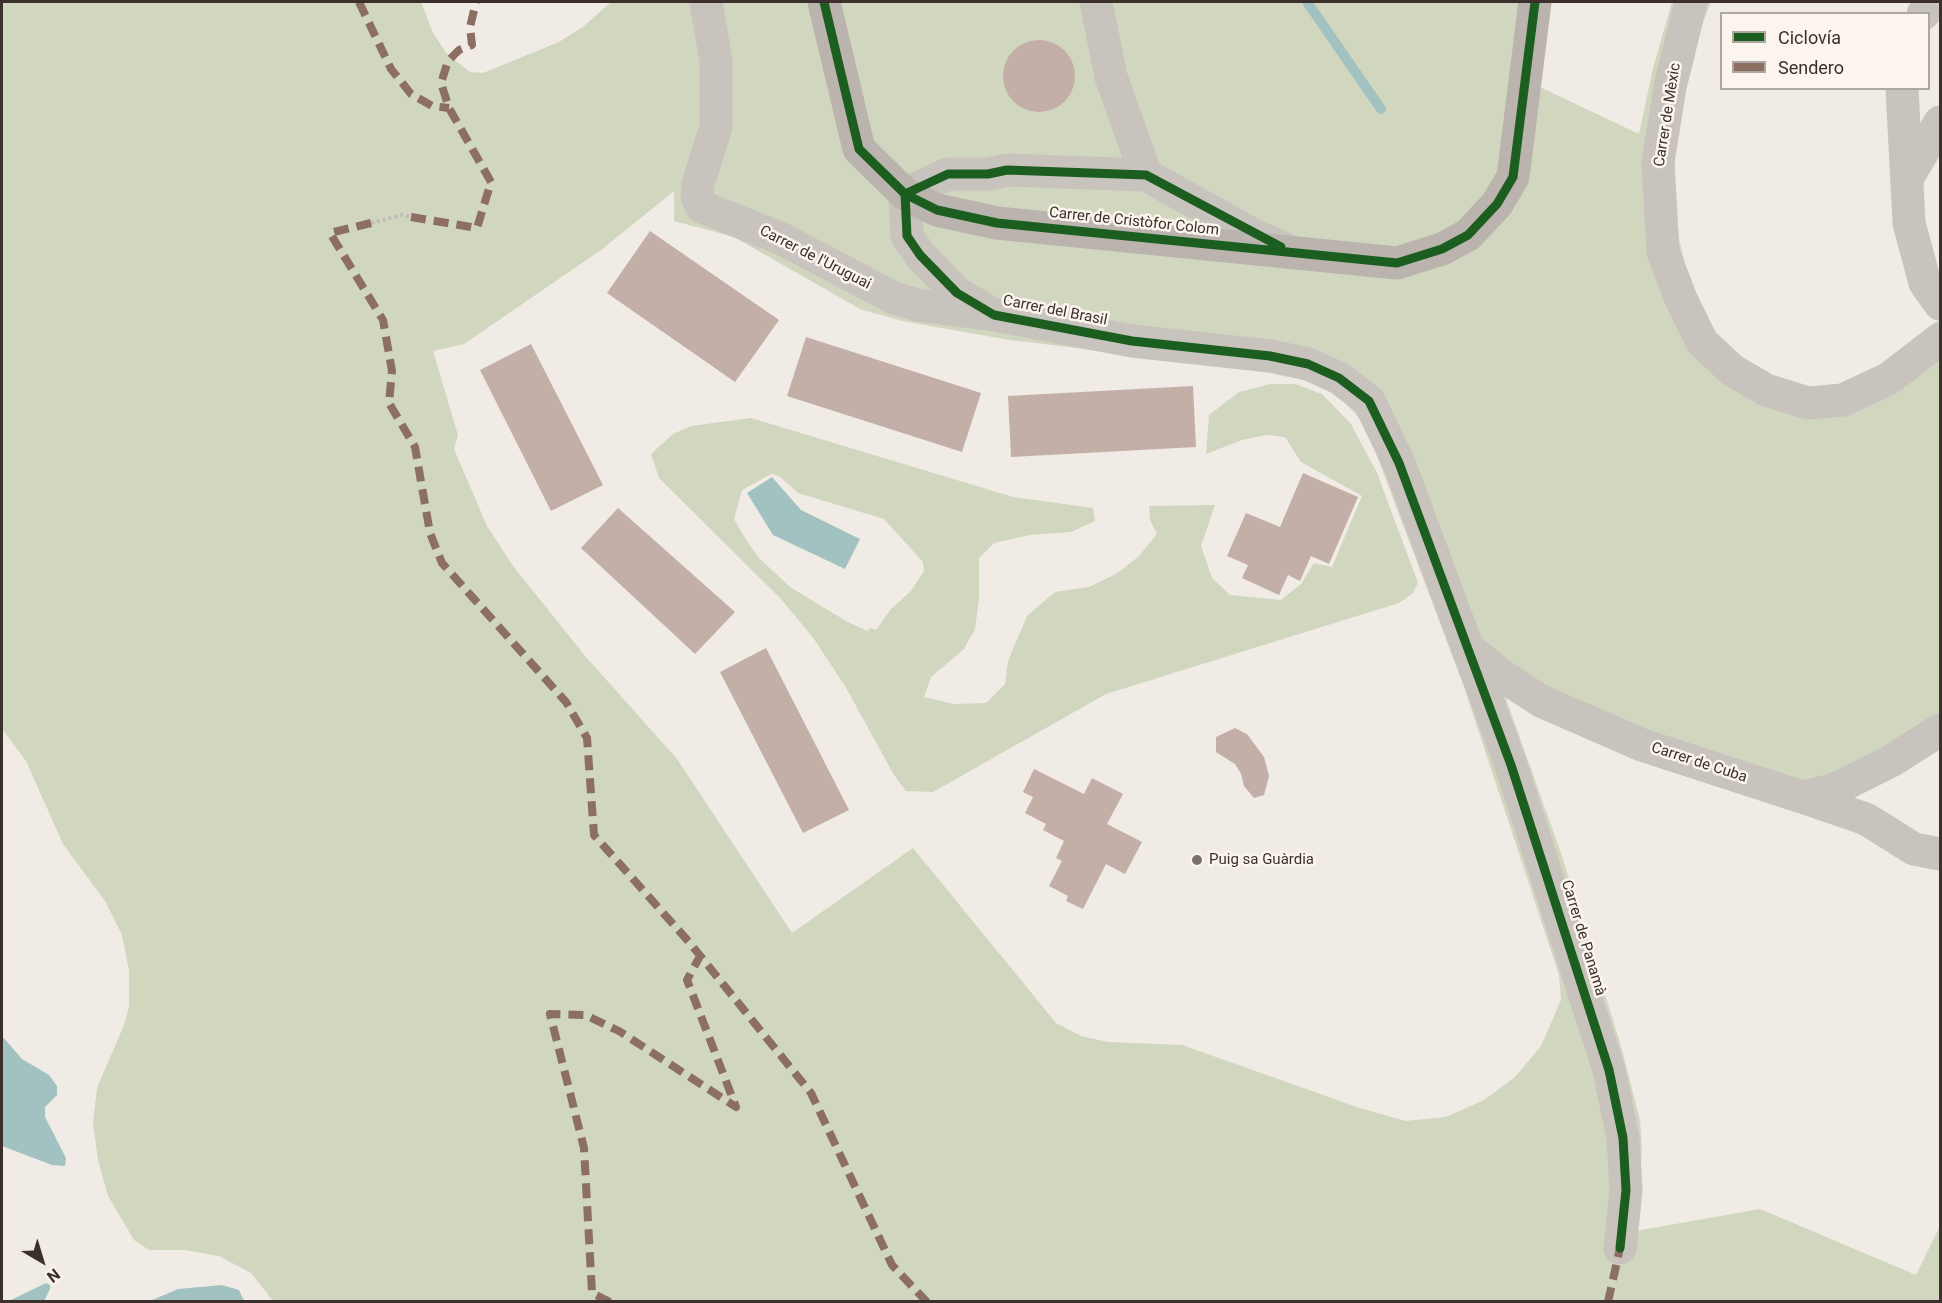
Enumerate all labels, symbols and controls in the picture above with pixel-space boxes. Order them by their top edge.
legend [1720,12,1930,90]
text: Ciclovía [1778,27,1841,48]
text: Sendero [1778,57,1844,78]
street label: Carrer de Mèxic [1651,62,1685,168]
street label: Carrer de Cristòfor Colom [1048,204,1220,240]
street label: Carrer de l'Uruguai [756,222,874,294]
street label: Carrer del Brasil [1001,292,1109,330]
street label: Carrer de Cuba [1649,739,1749,787]
place label: Puig sa Guàrdia [1209,851,1314,869]
marker: Puig sa Guàrdia [1190,853,1204,867]
street label: Carrer de Panamà [1557,878,1609,998]
north arrow [12,1231,72,1291]
text: N [43,1265,64,1287]

